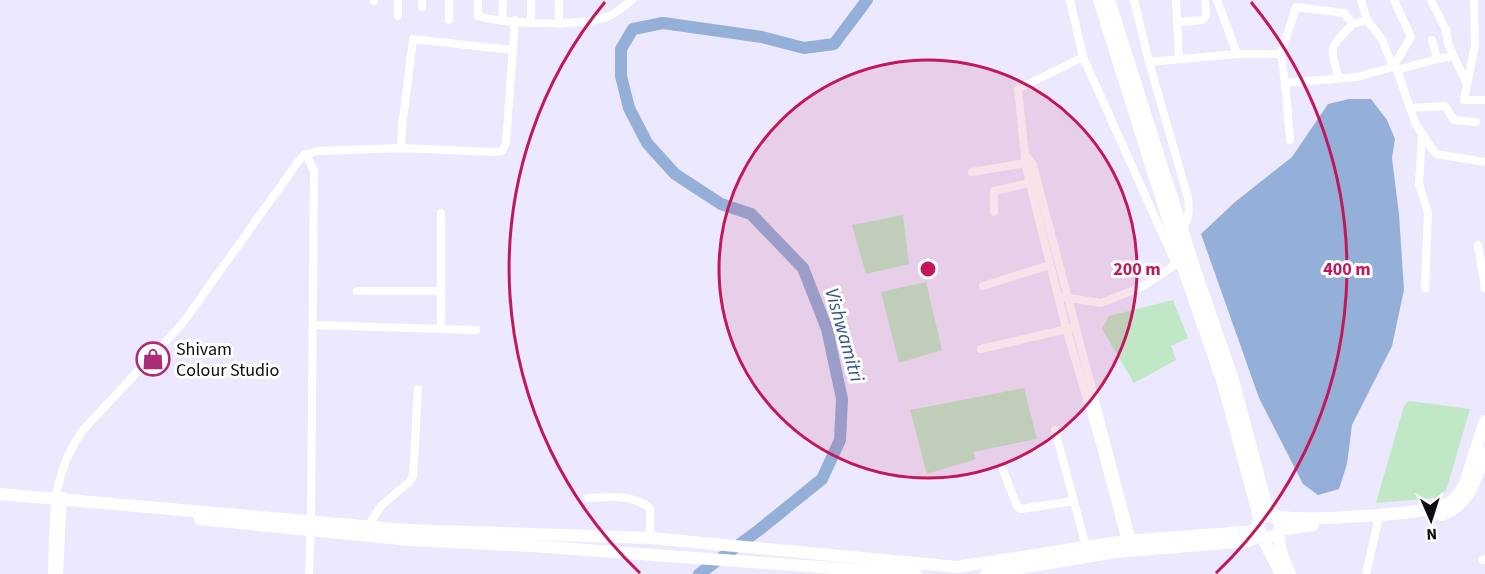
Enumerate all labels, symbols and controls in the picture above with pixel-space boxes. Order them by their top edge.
text: 200 m [1113,257,1161,282]
text: 400 m [1323,257,1371,282]
centre of rings [918,259,938,279]
water label: Vishwamitri [817,285,871,386]
place label: Shivam Colour Studio [176,337,279,383]
shop icon: Shivam Colour Studio [135,341,171,377]
north arrow [1401,490,1461,550]
text: N [1426,523,1438,545]

